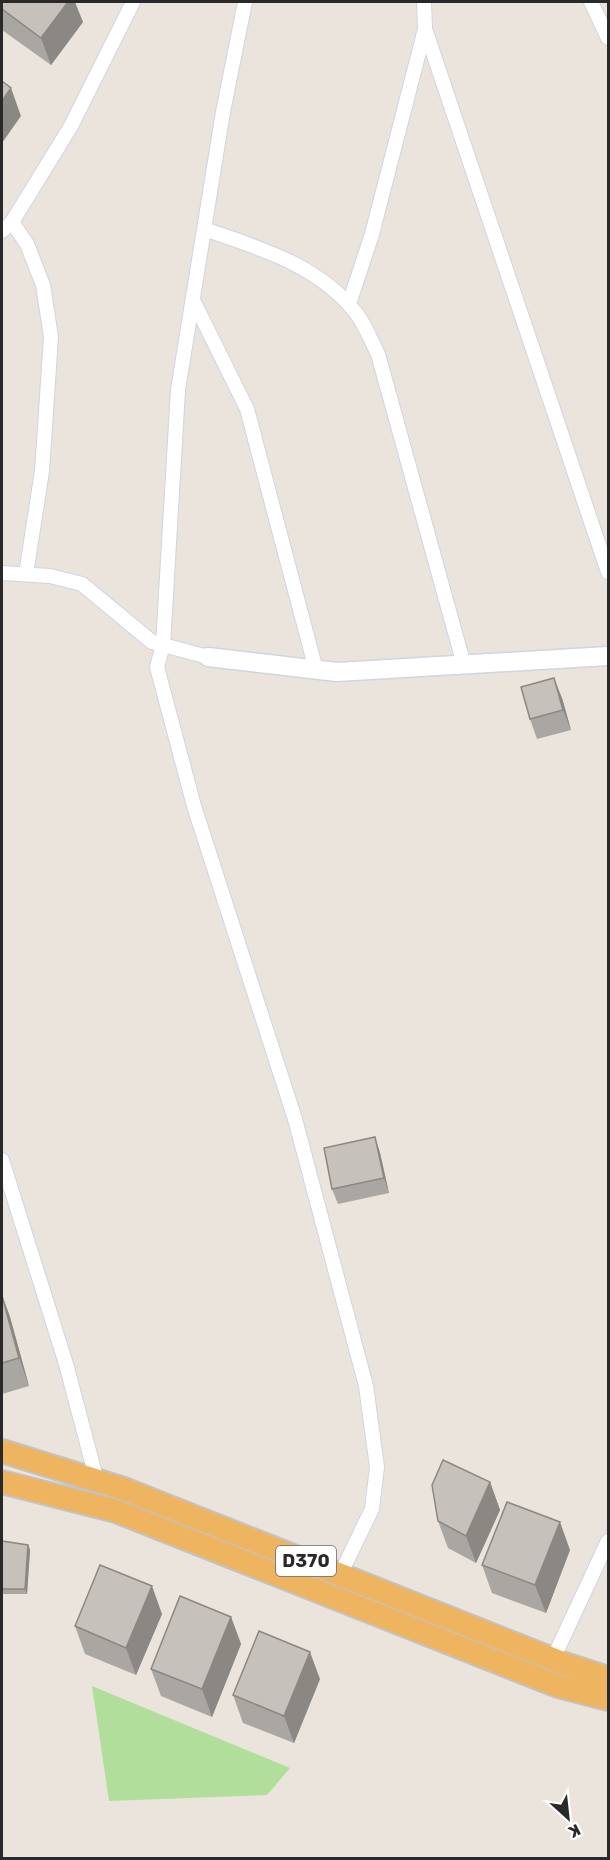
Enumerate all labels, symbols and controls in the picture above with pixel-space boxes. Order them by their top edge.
road number: D370 [276,1546,336,1576]
north arrow [538,1788,598,1848]
text: K [565,1820,584,1842]

